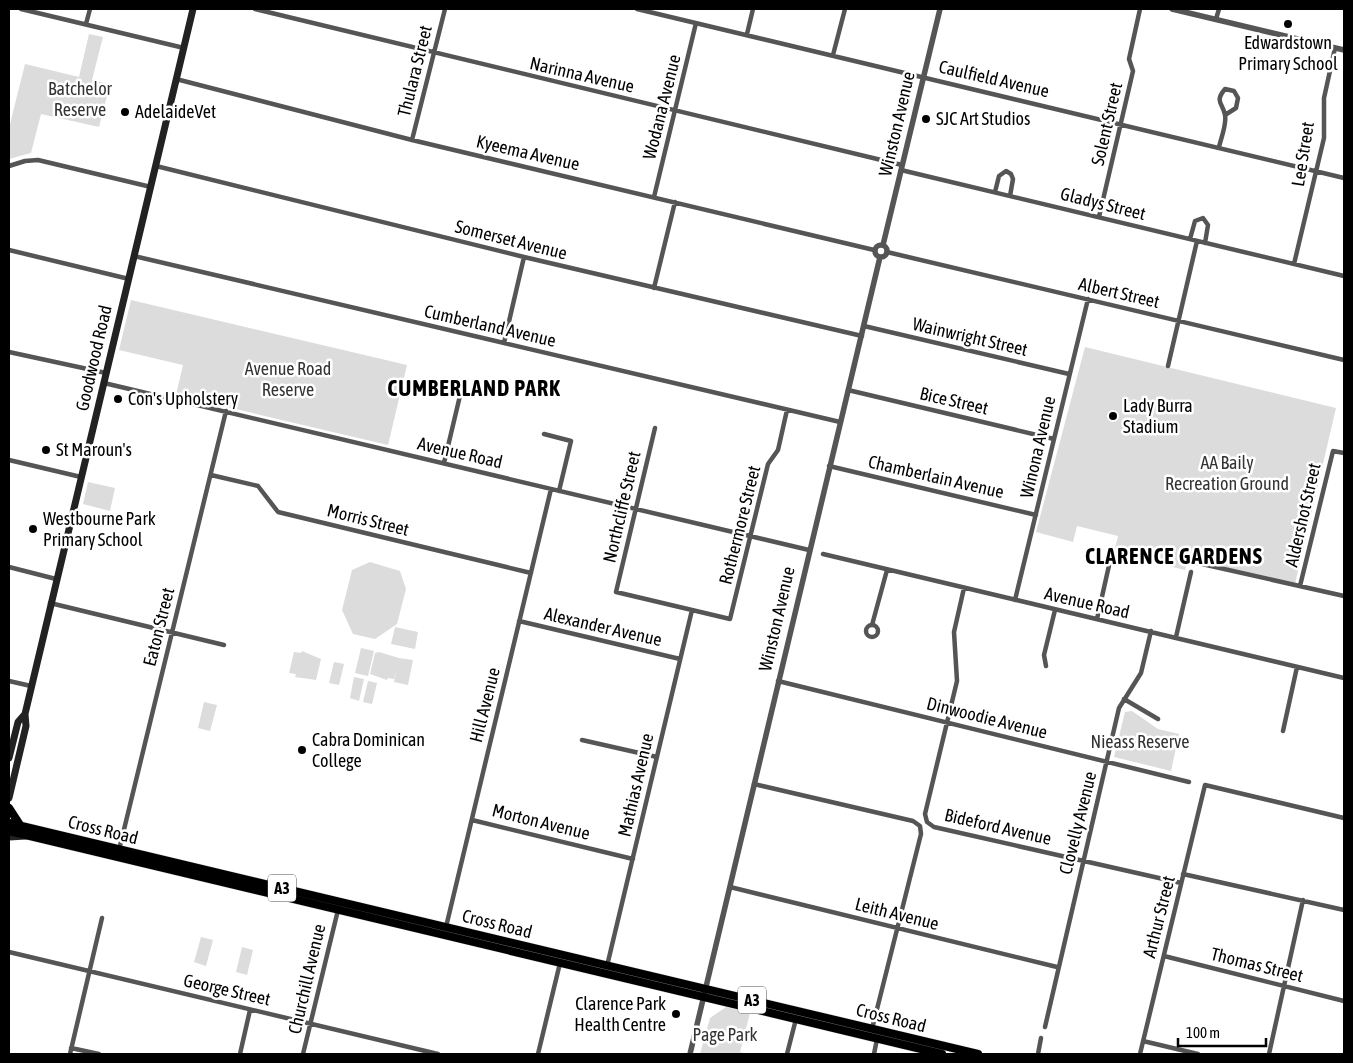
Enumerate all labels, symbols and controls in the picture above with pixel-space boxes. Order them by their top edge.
marker: Edwardstown Primary School [1282,18,1294,30]
street label: Thulara Street [393,23,436,119]
place label: Edwardstown Primary School [1238,32,1338,74]
street label: Narinna Avenue [528,52,636,97]
street label: Wodana Avenue [638,52,685,161]
street label: Caulfield Avenue [937,56,1051,101]
street label: Winston Avenue [874,70,919,178]
park label: Batchelor Reserve [48,78,113,120]
street label: Solent Street [1087,80,1126,167]
place label: AdelaideVet [135,101,216,122]
marker: AdelaideVet [119,106,131,118]
place label: SJC Art Studios [936,108,1030,129]
marker: SJC Art Studios [920,113,932,125]
street label: Lee Street [1287,120,1318,188]
street label: Kyeema Avenue [474,130,582,175]
street label: Gladys Street [1058,183,1148,224]
street label: Somerset Avenue [453,215,569,264]
street label: Albert Street [1077,273,1162,312]
street label: Cumberland Avenue [422,300,558,351]
street label: Goodwood Road [71,303,116,413]
street label: Wainwright Street [910,313,1030,360]
park label: Avenue Road Reserve [245,358,331,400]
district label: CUMBERLAND PARK [387,375,561,401]
street label: Bice Street [918,382,990,419]
place label: Con's Upholstery [128,388,238,409]
marker: Con's Upholstery [112,393,124,405]
street label: Winona Avenue [1016,394,1059,500]
place label: Lady Burra Stadium [1123,395,1193,437]
marker: Lady Burra Stadium [1107,410,1119,422]
street label: Avenue Road [416,433,505,472]
place label: St Maroun's [56,439,132,460]
marker: St Maroun's [40,444,52,456]
street label: Northcliffe Street [599,449,645,565]
street label: Chamberlain Avenue [866,451,1006,502]
park label: AA Baily Recreation Ground [1165,452,1289,494]
street label: Aldershot Street [1280,461,1325,569]
street label: Rothermore Street [715,463,764,586]
street label: Morris Street [325,499,411,540]
place label: Westbourne Park Primary School [43,508,156,550]
marker: Westbourne Park Primary School [27,523,39,535]
district label: CLARENCE GARDENS [1085,543,1263,569]
street label: Winston Avenue [754,565,799,673]
street label: Avenue Road [1043,583,1132,622]
street label: Eaton Street [139,585,178,668]
street label: Alexander Avenue [542,603,664,650]
street label: Hill Avenue [465,665,504,745]
street label: Dinwoodie Avenue [925,692,1050,743]
place label: Cabra Dominican College [312,729,425,771]
street label: Mathias Avenue [613,731,658,839]
park label: Nieass Reserve [1091,731,1189,752]
marker: Cabra Dominican College [296,744,308,756]
street label: Clovelly Avenue [1055,769,1100,877]
street label: Morton Avenue [490,799,592,844]
street label: Bideford Avenue [943,804,1054,849]
street label: Cross Road [66,811,140,848]
road number: A3 [268,874,296,901]
street label: Arthur Street [1138,874,1179,960]
street label: Leith Avenue [853,893,941,934]
street label: Cross Road [460,905,534,942]
street label: Churchill Avenue [284,922,329,1036]
street label: Thomas Street [1209,943,1305,986]
street label: George Street [182,969,273,1010]
road number: A3 [738,986,766,1014]
place label: Clarence Park Health Centre [574,993,666,1035]
street label: Cross Road [854,999,928,1036]
marker: Clarence Park Health Centre [670,1008,682,1020]
scale bar [1178,1016,1266,1048]
park label: Page Park [693,1024,758,1045]
text: 100 m [1186,1024,1220,1041]

